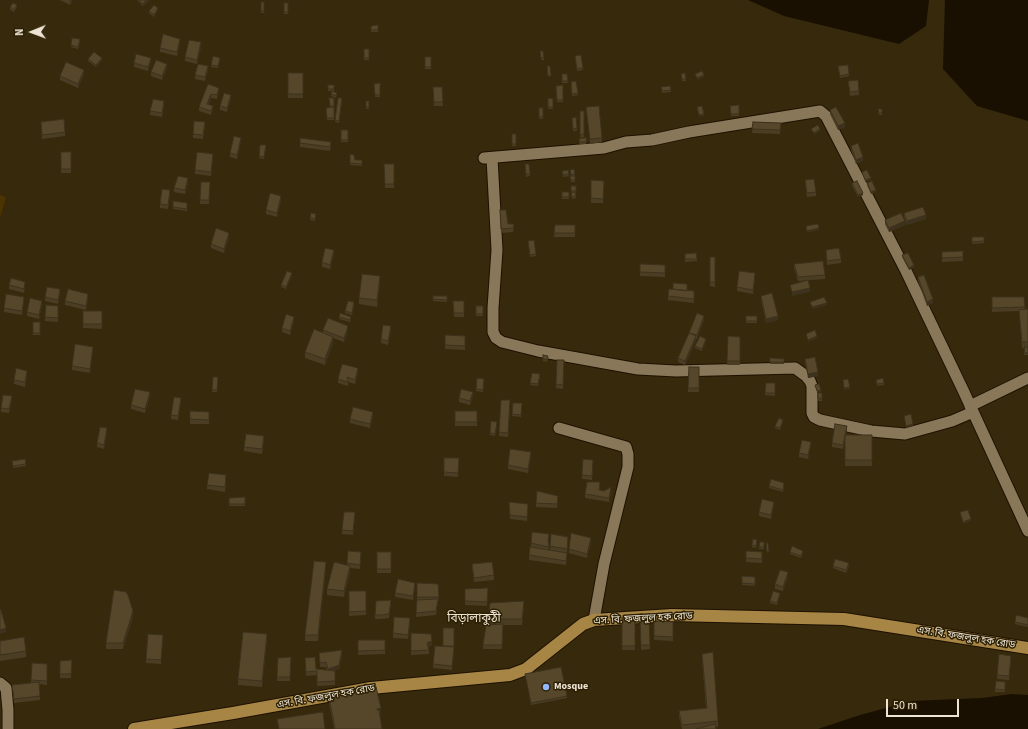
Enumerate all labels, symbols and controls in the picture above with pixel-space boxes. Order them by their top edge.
north arrow [12,12,52,52]
text: N [12,28,27,36]
street label: এস. বি. ফজলুল হক রোড [593,610,693,628]
district label: বিড়ালাকুঠী [447,612,501,626]
street label: এস. বি. ফজলুল হক রোড [916,624,1016,652]
place label: Mosque [554,681,588,693]
street label: এস. বি. ফজলুল হক রোড [276,682,376,712]
marker: Mosque [541,682,551,692]
scale bar [888,691,961,717]
text: 50 m [893,697,917,714]

